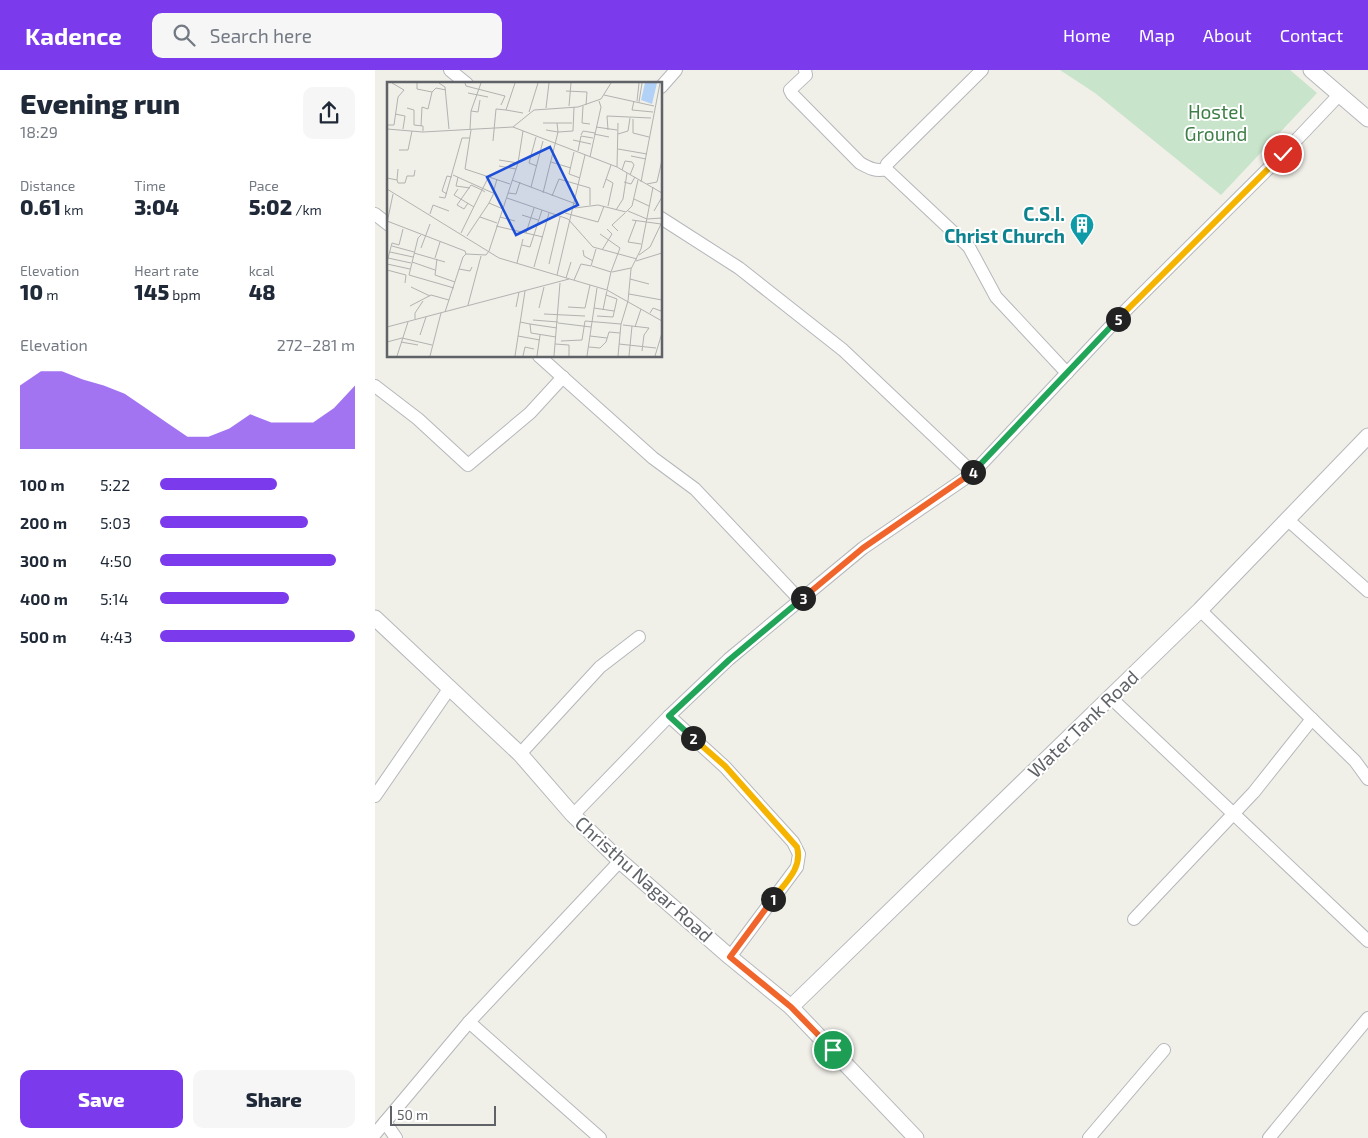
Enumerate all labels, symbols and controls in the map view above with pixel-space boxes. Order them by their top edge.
search box [152,13,502,58]
text: Kadence [25,21,122,50]
icon: search [170,21,198,49]
text: Search here [210,24,312,47]
text: Home [1063,24,1111,46]
text: Map [1139,24,1175,46]
text: About [1203,24,1252,46]
text: Contact [1280,24,1343,46]
inset map [387,82,663,358]
text: Evening run [20,86,180,120]
button: share [303,87,355,139]
park label: Hostel Ground [1185,100,1247,145]
text: 18:29 [20,122,58,141]
pin [1262,133,1304,175]
icon: check [1269,140,1297,168]
text: Distance [20,177,75,194]
text: Time [134,177,166,194]
text: Pace [249,177,279,194]
text: 0.61 [20,194,61,219]
text: 3:04 [134,194,179,219]
text: 5:02 [249,194,292,219]
text: km [61,201,83,218]
text: /km [292,201,322,218]
place label: C.S.I. Christ Church [944,202,1065,247]
building icon: C.S.I. Christ Church [1069,212,1095,246]
text: Elevation [20,262,79,279]
text: Heart rate [134,262,199,279]
text: kcal [249,262,274,279]
text: 10 [20,279,43,304]
text: 145 [134,279,169,304]
text: 48 [249,279,276,304]
text: m [43,286,58,303]
text: bpm [169,286,201,303]
pin: 5 [1105,306,1131,332]
text: 5 [1115,311,1122,328]
text: Elevation [20,335,88,354]
text: 272–281 m [277,335,355,354]
pin: 4 [961,460,985,484]
text: 4 [969,464,978,481]
text: 100 m [20,475,65,494]
text: 5:22 [100,475,130,494]
text: 200 m [20,513,67,532]
text: 5:03 [100,513,131,532]
text: 300 m [20,551,67,570]
text: 4:50 [100,551,132,570]
pin: 3 [791,586,815,610]
text: 400 m [20,589,68,608]
text: 5:14 [100,589,129,608]
text: 3 [800,590,807,607]
text: 500 m [20,627,67,646]
text: 4:43 [100,627,132,646]
street label: Water Tank Road [1023,665,1143,782]
pin: 2 [681,726,705,750]
text: 2 [689,730,698,747]
street label: Christhu Nagar Road [571,811,718,946]
pin: 1 [761,886,785,912]
text: 1 [770,891,777,908]
pin [812,1029,854,1071]
icon: arrive [819,1036,847,1064]
button: Save [20,1070,183,1128]
button: Share [193,1070,355,1128]
scale bar [390,1103,496,1126]
text: 50 m [397,1106,428,1123]

